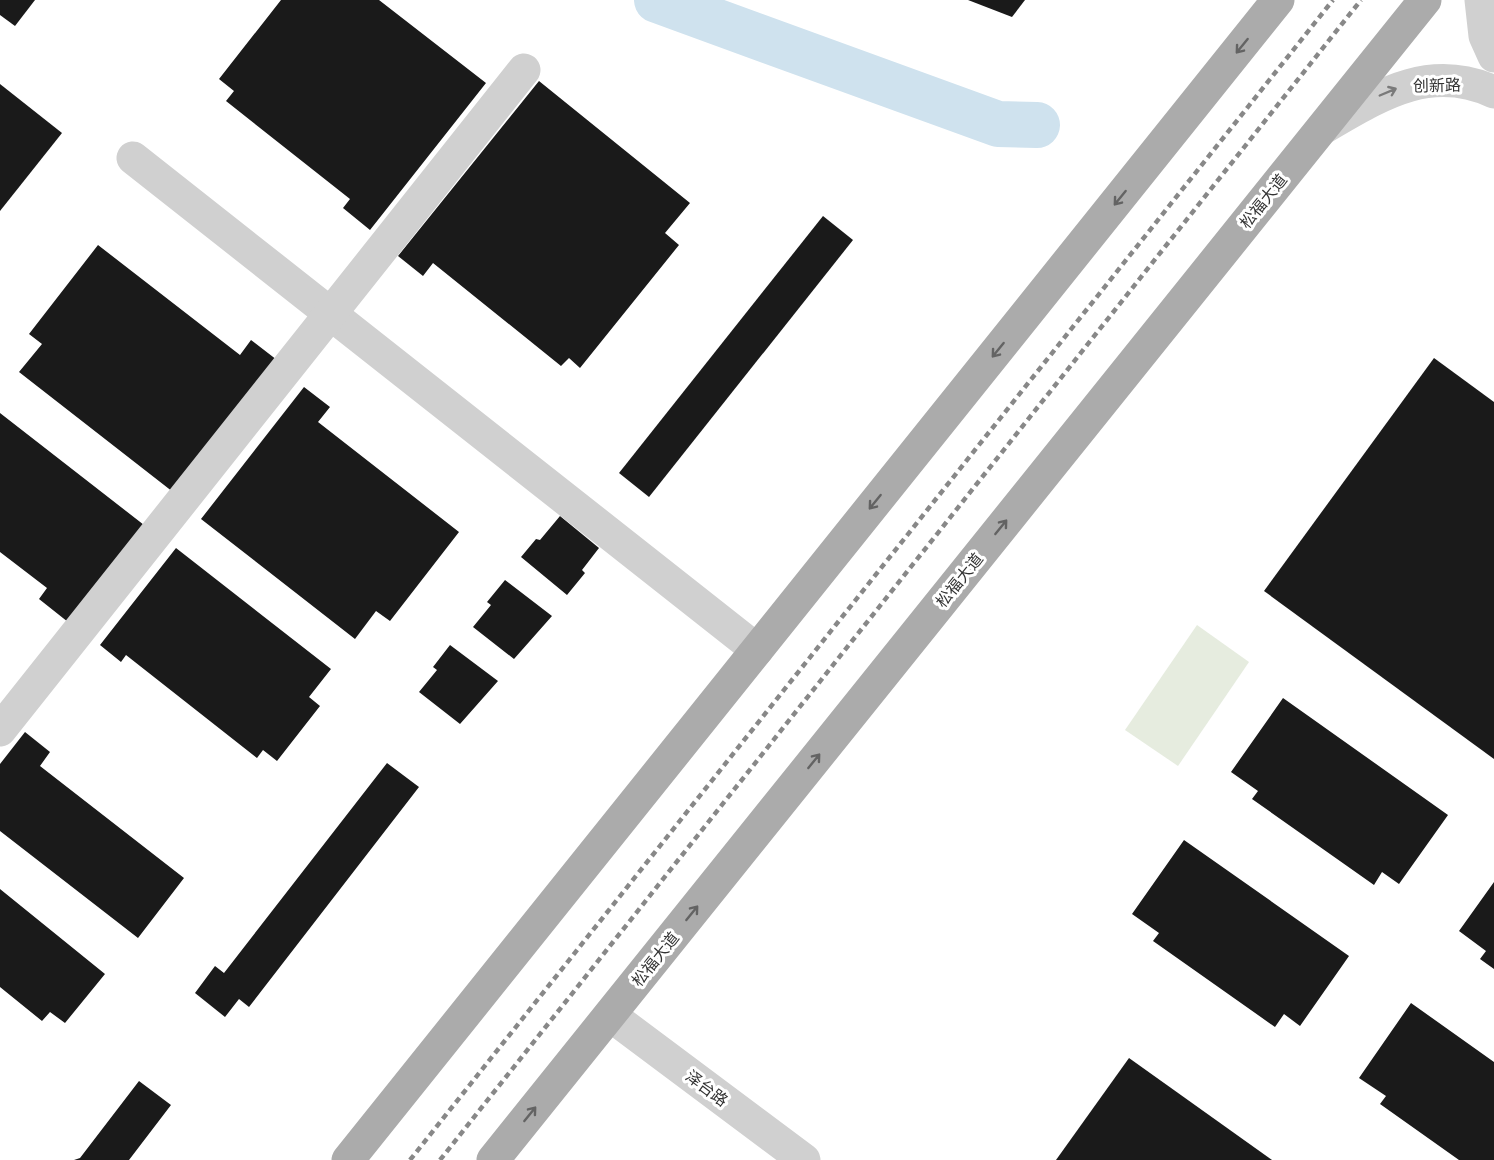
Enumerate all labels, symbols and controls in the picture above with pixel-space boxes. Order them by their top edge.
one-way arrow [1235,37,1248,53]
street label: 创新路 [1413,74,1461,97]
one-way arrow [1379,86,1397,97]
street label: 松福大道 [1234,169,1292,233]
one-way arrow [1113,190,1126,206]
one-way arrow [991,342,1004,358]
one-way arrow [869,494,882,510]
one-way arrow [995,519,1008,535]
street label: 松福大道 [930,548,988,612]
one-way arrow [807,753,820,769]
one-way arrow [685,905,698,921]
street label: 松福大道 [626,927,684,991]
street label: 泽台路 [681,1065,733,1112]
one-way arrow [523,1107,536,1123]

